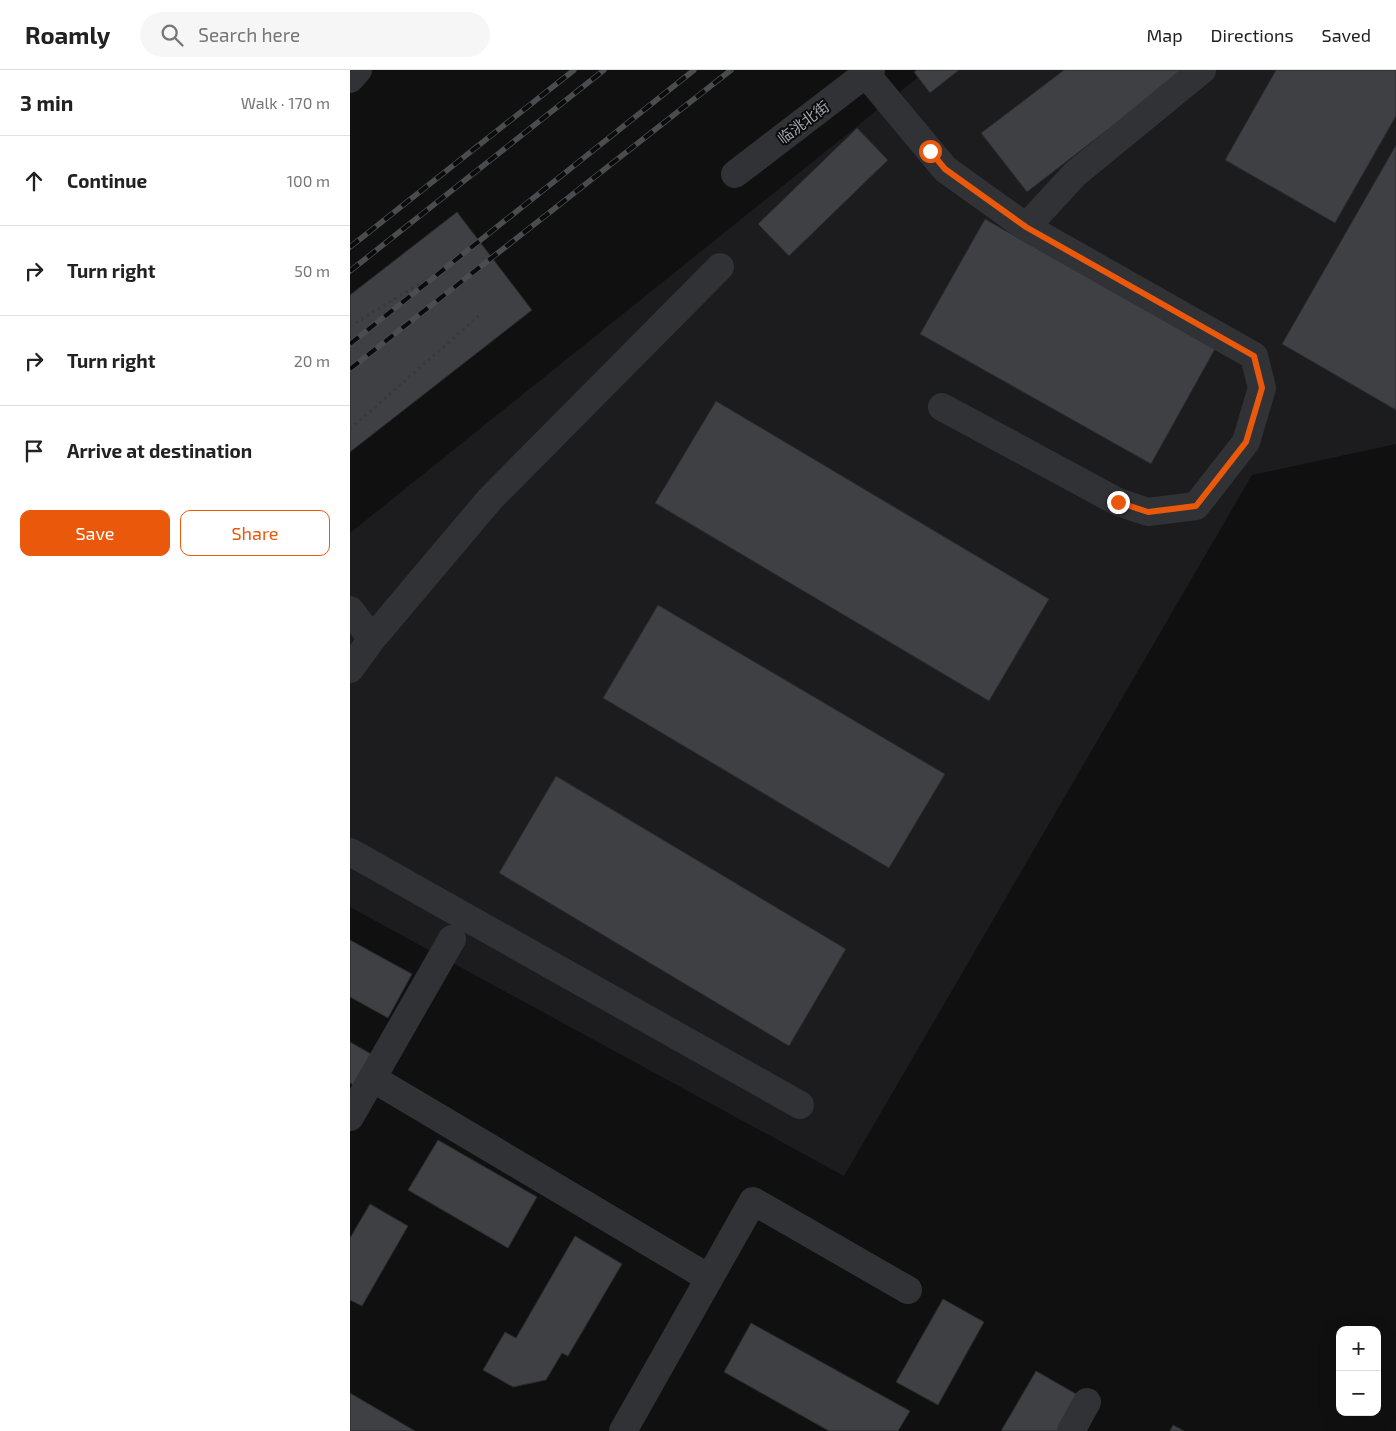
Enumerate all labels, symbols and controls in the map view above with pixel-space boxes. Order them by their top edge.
search box [140,12,490,57]
text: Roamly [25,20,110,49]
icon: search [158,21,186,49]
text: Search here [198,23,300,46]
text: Map [1146,24,1183,46]
text: Directions [1211,24,1294,46]
text: Saved [1322,24,1371,46]
text: 3 min [20,90,73,115]
text: Walk · 170 m [241,93,330,112]
street label: 临洮北街 [774,97,832,147]
route start [919,140,942,163]
icon: ahead [20,167,48,195]
text: Continue [67,169,147,192]
text: 100 m [287,171,330,190]
icon: right [20,257,48,285]
text: Turn right [67,259,155,282]
text: 50 m [294,261,330,280]
icon: right [20,347,48,375]
text: Turn right [67,349,155,372]
text: 20 m [294,351,330,370]
icon: arrive [20,437,48,465]
text: Arrive at destination [67,439,252,462]
route end [1107,491,1130,514]
button: Save [20,510,170,556]
button: Share [180,510,330,556]
map controls [1336,1326,1381,1416]
button: + [1336,1326,1381,1371]
button: − [1336,1371,1381,1416]

